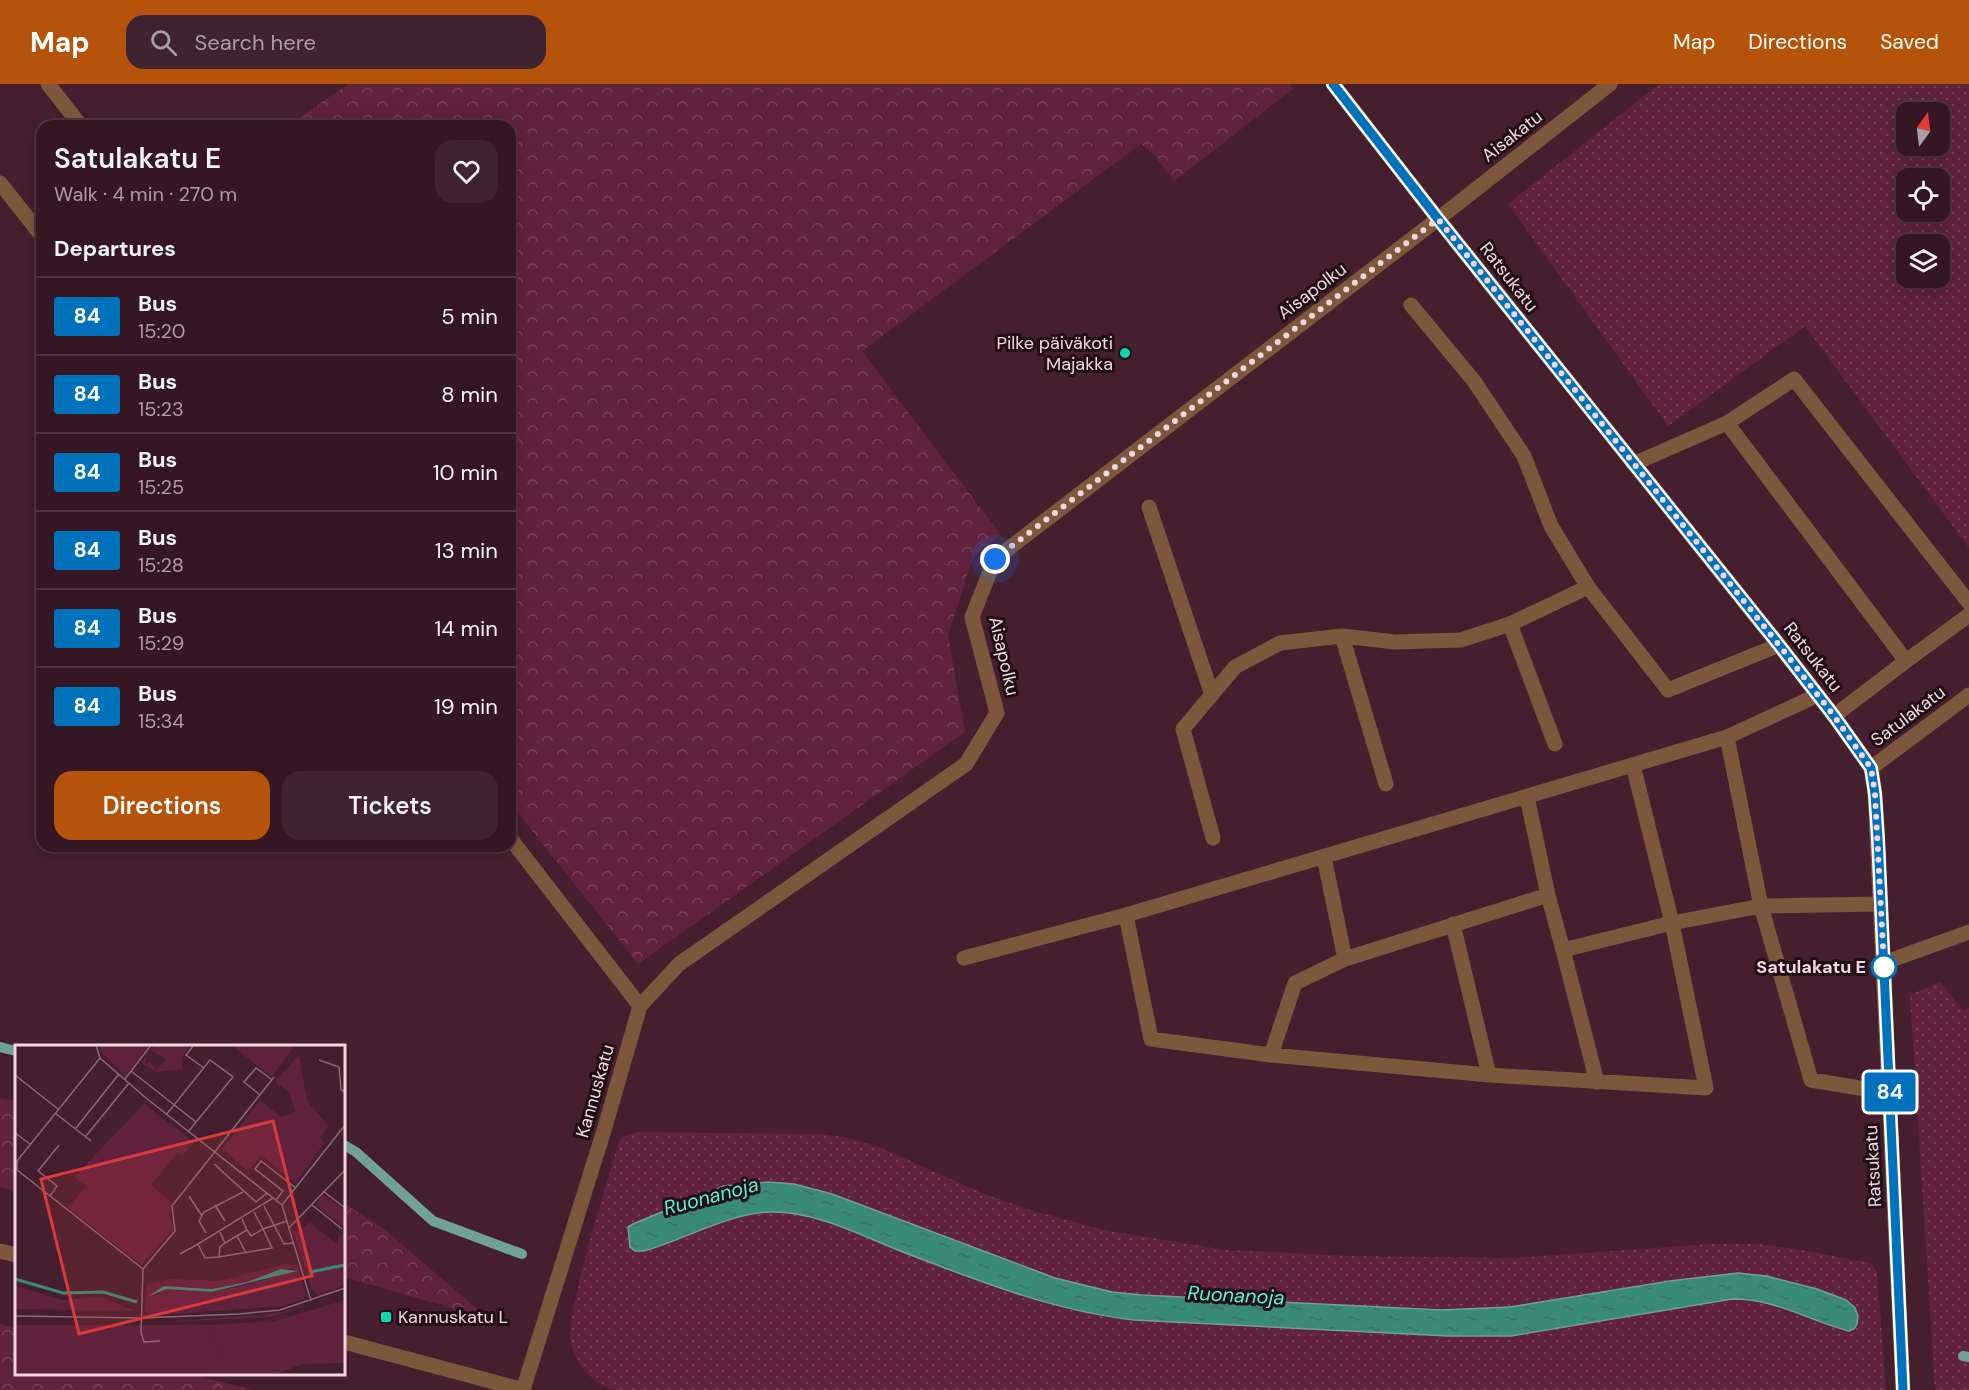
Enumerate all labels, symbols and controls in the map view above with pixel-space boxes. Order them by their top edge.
search box [126,15,546,69]
text: Map [30,24,90,61]
icon: search [147,26,180,59]
text: Search here [195,28,316,57]
text: Map [1673,28,1715,56]
text: Directions [1748,28,1847,56]
text: Saved [1880,28,1939,56]
north arrow [1896,102,1950,156]
map controls [1896,102,1950,288]
street label: Aisakatu [1477,105,1547,167]
text: Satulakatu E [54,140,221,177]
button: heart [435,140,498,203]
button: locate [1896,168,1950,222]
text: Walk · 4 min · 270 m [54,181,237,207]
text: Departures [54,234,176,263]
button: layers [1896,234,1950,288]
street label: Ratsukatu [1474,237,1544,317]
street label: Aisapolku [1273,257,1351,325]
text: Bus [138,289,177,318]
text: 84 [74,302,100,330]
text: 5 min [441,302,498,331]
text: 15:20 [138,318,185,344]
place label: Pilke päiväkoti Majakka [996,331,1113,376]
marker: Pilke päiväkoti Majakka [1118,346,1132,360]
text: Bus [138,367,177,396]
text: 84 [74,380,100,408]
text: 8 min [441,380,498,409]
text: 15:23 [138,396,184,422]
text: Bus [138,445,177,474]
text: 84 [74,458,100,486]
text: 10 min [433,458,498,487]
text: 15:25 [138,474,184,500]
text: Bus [138,523,177,552]
text: 84 [74,536,100,564]
text: 13 min [435,536,498,565]
your location [980,544,1010,574]
text: 15:28 [138,552,184,578]
text: Bus [138,601,177,630]
text: 84 [74,614,100,642]
text: 14 min [434,614,498,643]
street label: Aisapolku [983,614,1025,698]
street label: Ratsukatu [1778,617,1848,697]
text: 15:29 [138,630,184,656]
text: Bus [138,679,177,708]
street label: Satulakatu [1866,680,1950,752]
text: 84 [74,692,100,720]
text: 19 min [434,692,498,721]
text: 15:34 [138,708,184,734]
button: Directions [54,771,270,840]
button: Tickets [282,771,498,840]
marker: Satulakatu E [1871,954,1897,980]
place label: Satulakatu E [1756,955,1866,979]
street label: Kannuskatu [570,1042,620,1140]
inset map [15,1045,345,1375]
line badge: 84 [1863,1072,1917,1112]
text: 84 [1877,1078,1903,1106]
street label: Ratsukatu [1859,1124,1887,1208]
water label: Ruonanoja [661,1171,761,1221]
water label: Ruonanoja [1187,1279,1285,1311]
place label: Kannuskatu L [398,1305,508,1329]
marker: Kannuskatu L [379,1310,393,1324]

